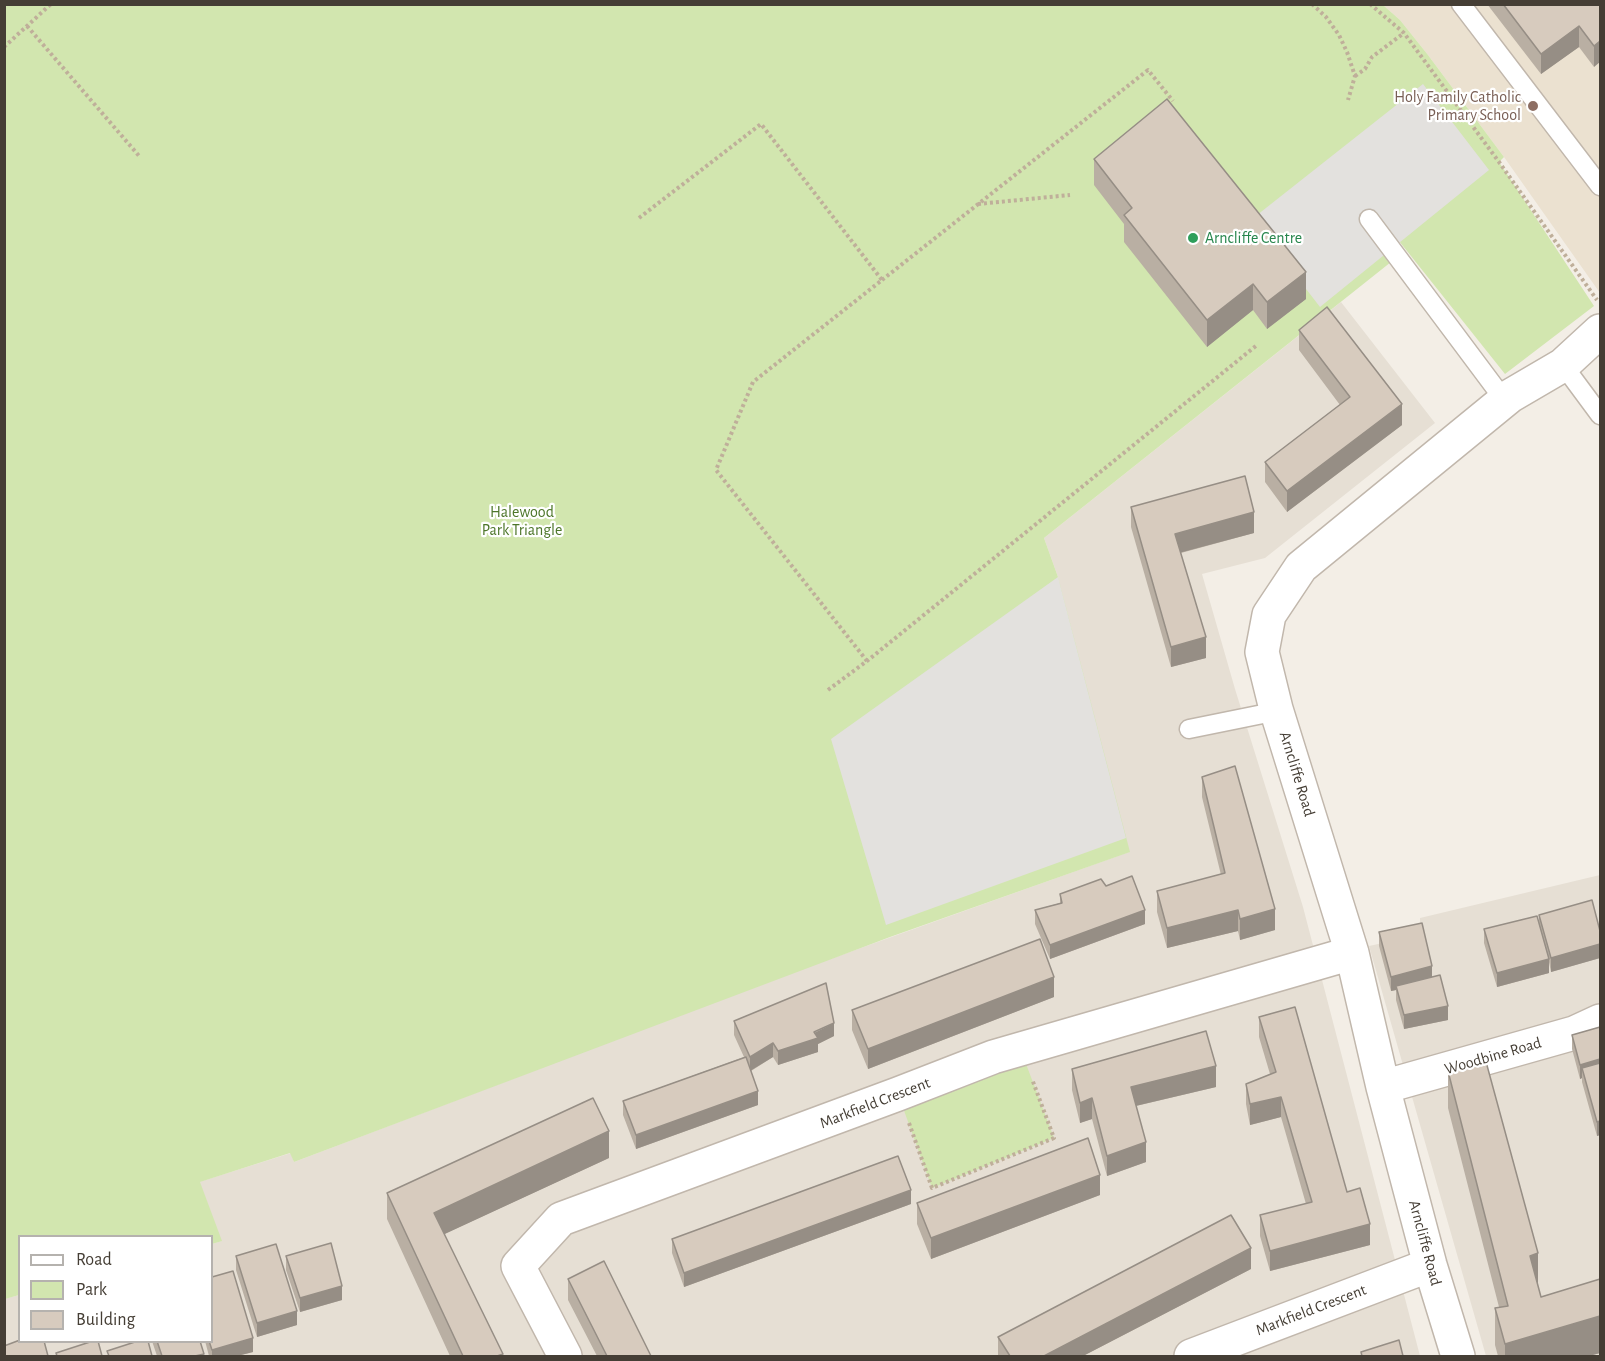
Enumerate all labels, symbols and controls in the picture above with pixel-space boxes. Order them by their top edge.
place label: Holy Family Catholic Primary School [1394,87,1521,125]
marker: Holy Family Catholic Primary School [1526,99,1540,113]
place label: Arncliffe Centre [1205,228,1302,248]
marker: Arncliffe Centre [1186,231,1200,245]
park label: Halewood Park Triangle [482,502,562,540]
street label: Arncliffe Road [1275,729,1319,819]
street label: Woodbine Road [1442,1033,1544,1079]
street label: Markfield Crescent [817,1073,933,1133]
street label: Arncliffe Road [1404,1198,1446,1288]
legend [18,1235,213,1343]
text: Road [76,1251,112,1269]
street label: Markfield Crescent [1253,1280,1369,1340]
text: Park [76,1281,107,1299]
text: Building [76,1311,135,1329]

